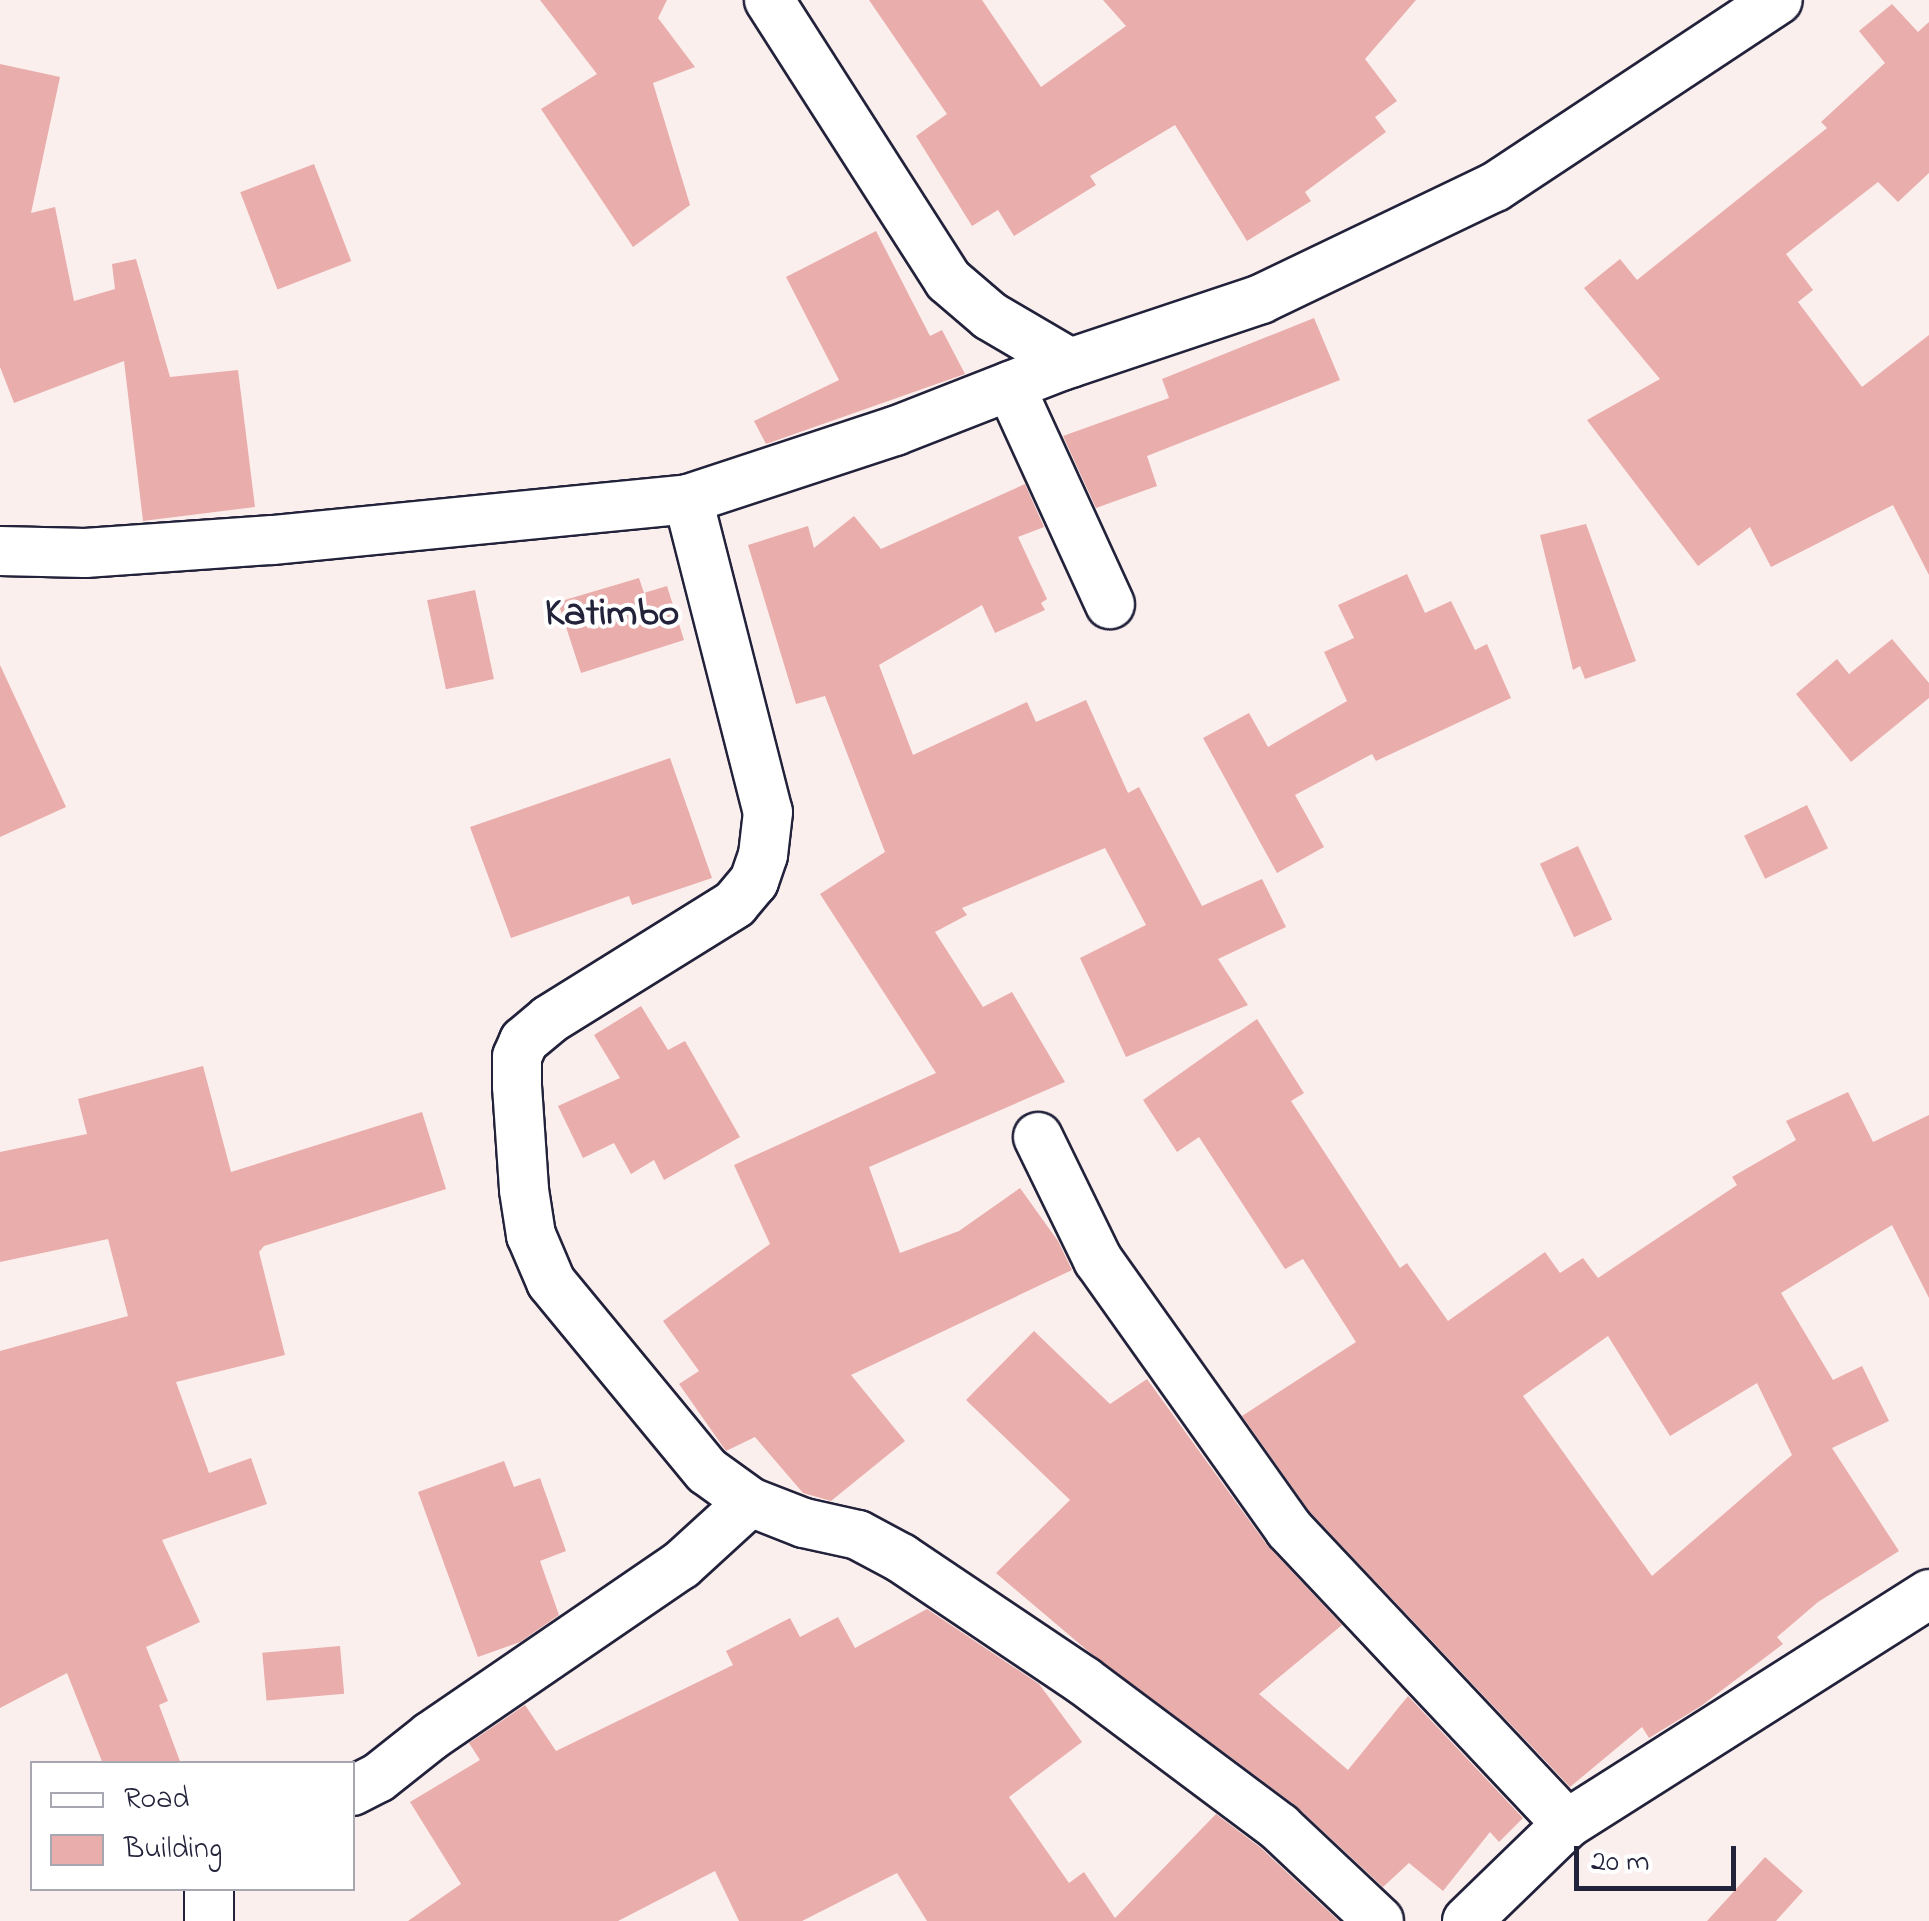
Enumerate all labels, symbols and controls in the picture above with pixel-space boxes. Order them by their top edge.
district label: Katimbo [545,591,679,639]
legend [30,1761,355,1891]
text: Road [124,1778,189,1822]
scale bar [1579,1826,1742,1888]
text: Building [124,1828,222,1872]
text: 20 m [1591,1841,1650,1885]

